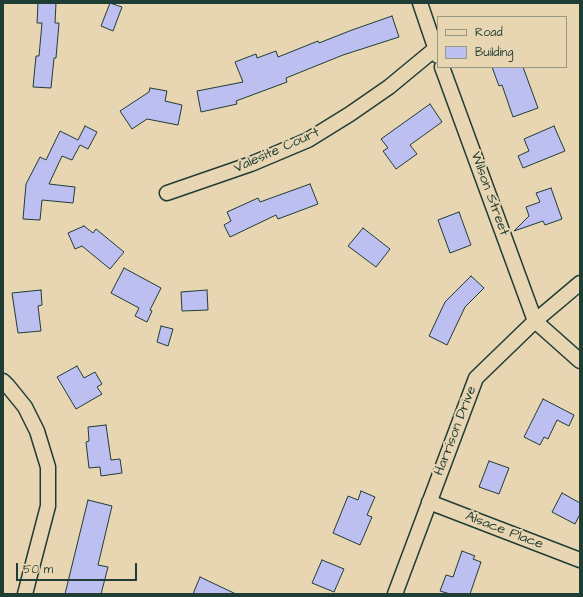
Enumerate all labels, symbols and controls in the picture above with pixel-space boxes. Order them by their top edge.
legend [437,16,567,68]
text: Road [475,24,503,41]
text: Building [475,44,513,61]
street label: Valesite Court [232,125,322,177]
street label: Wilson Street [466,150,512,238]
street label: Harrison Drive [431,384,481,478]
street label: Alsace Place [463,508,545,554]
scale bar [18,555,139,581]
text: 50 m [23,561,53,578]

